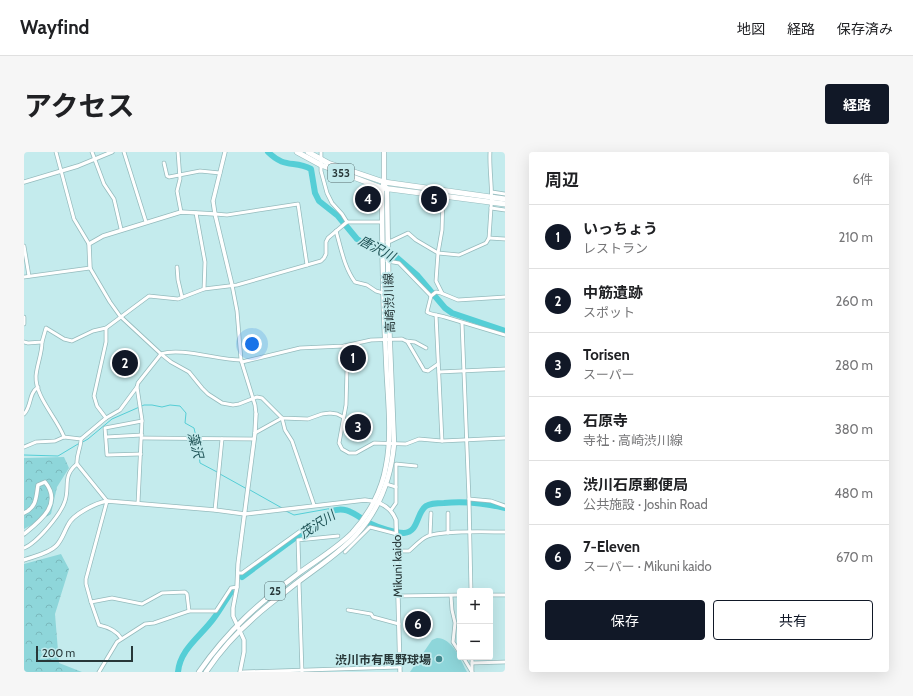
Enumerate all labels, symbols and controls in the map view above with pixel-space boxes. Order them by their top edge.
text: Wayfind [20,16,89,39]
text: 地図 [737,20,765,38]
text: 経路 [787,20,815,38]
text: 保存済み [837,20,893,38]
button: 経路 [825,84,889,124]
text: アクセス [24,89,135,123]
road number: 353 [328,164,354,182]
text: 周辺 [545,170,579,190]
text: 6件 [853,171,873,187]
pin: 4 [355,184,381,214]
pin: 5 [421,184,447,214]
text: いっちょう [583,220,658,238]
text: 1 [556,229,560,245]
text: 210 m [839,229,873,245]
water label: 唐沢川 [356,232,400,265]
text: レストラン [583,240,648,256]
street label: 高崎渋川線 [380,273,398,333]
text: 中筋遺跡 [583,284,643,302]
text: 2 [555,293,561,309]
text: 260 m [835,293,873,309]
text: スポット [583,304,635,320]
your location [242,334,262,354]
pin: 1 [340,343,366,373]
text: Torisen [583,346,630,364]
pin: 2 [112,348,138,378]
text: 3 [554,357,562,373]
text: 280 m [835,357,873,373]
text: スーパー [583,366,635,382]
pin: 3 [345,412,371,442]
text: 石原寺 [583,412,628,430]
text: 4 [554,421,562,437]
text: 380 m [835,421,873,437]
water label: 藻沢 [185,430,207,461]
text: 寺社 · 高崎渋川線 [583,432,683,448]
text: 渋川石原郵便局 [583,476,688,494]
text: 5 [555,485,561,501]
text: 480 m [834,485,873,501]
text: 公共施設 · Joshin Road [583,496,708,512]
water label: 茂沢川 [296,506,339,541]
street label: Mikuni kaido [389,534,405,597]
text: 7-Eleven [583,538,640,556]
text: 6 [554,549,562,565]
text: 670 m [836,549,873,565]
text: スーパー · Mikuni kaido [583,558,712,574]
road number: 25 [265,582,285,600]
map controls [457,588,493,660]
button: + [457,588,493,624]
button: 保存 [545,600,705,640]
button: 共有 [713,600,873,640]
pin: 6 [405,609,431,639]
button: − [457,624,493,660]
scale bar [36,644,133,663]
text: 200 m [42,646,75,660]
place label: 渋川市有馬野球場 [335,652,431,667]
marker: 渋川市有馬野球場 [434,654,444,664]

